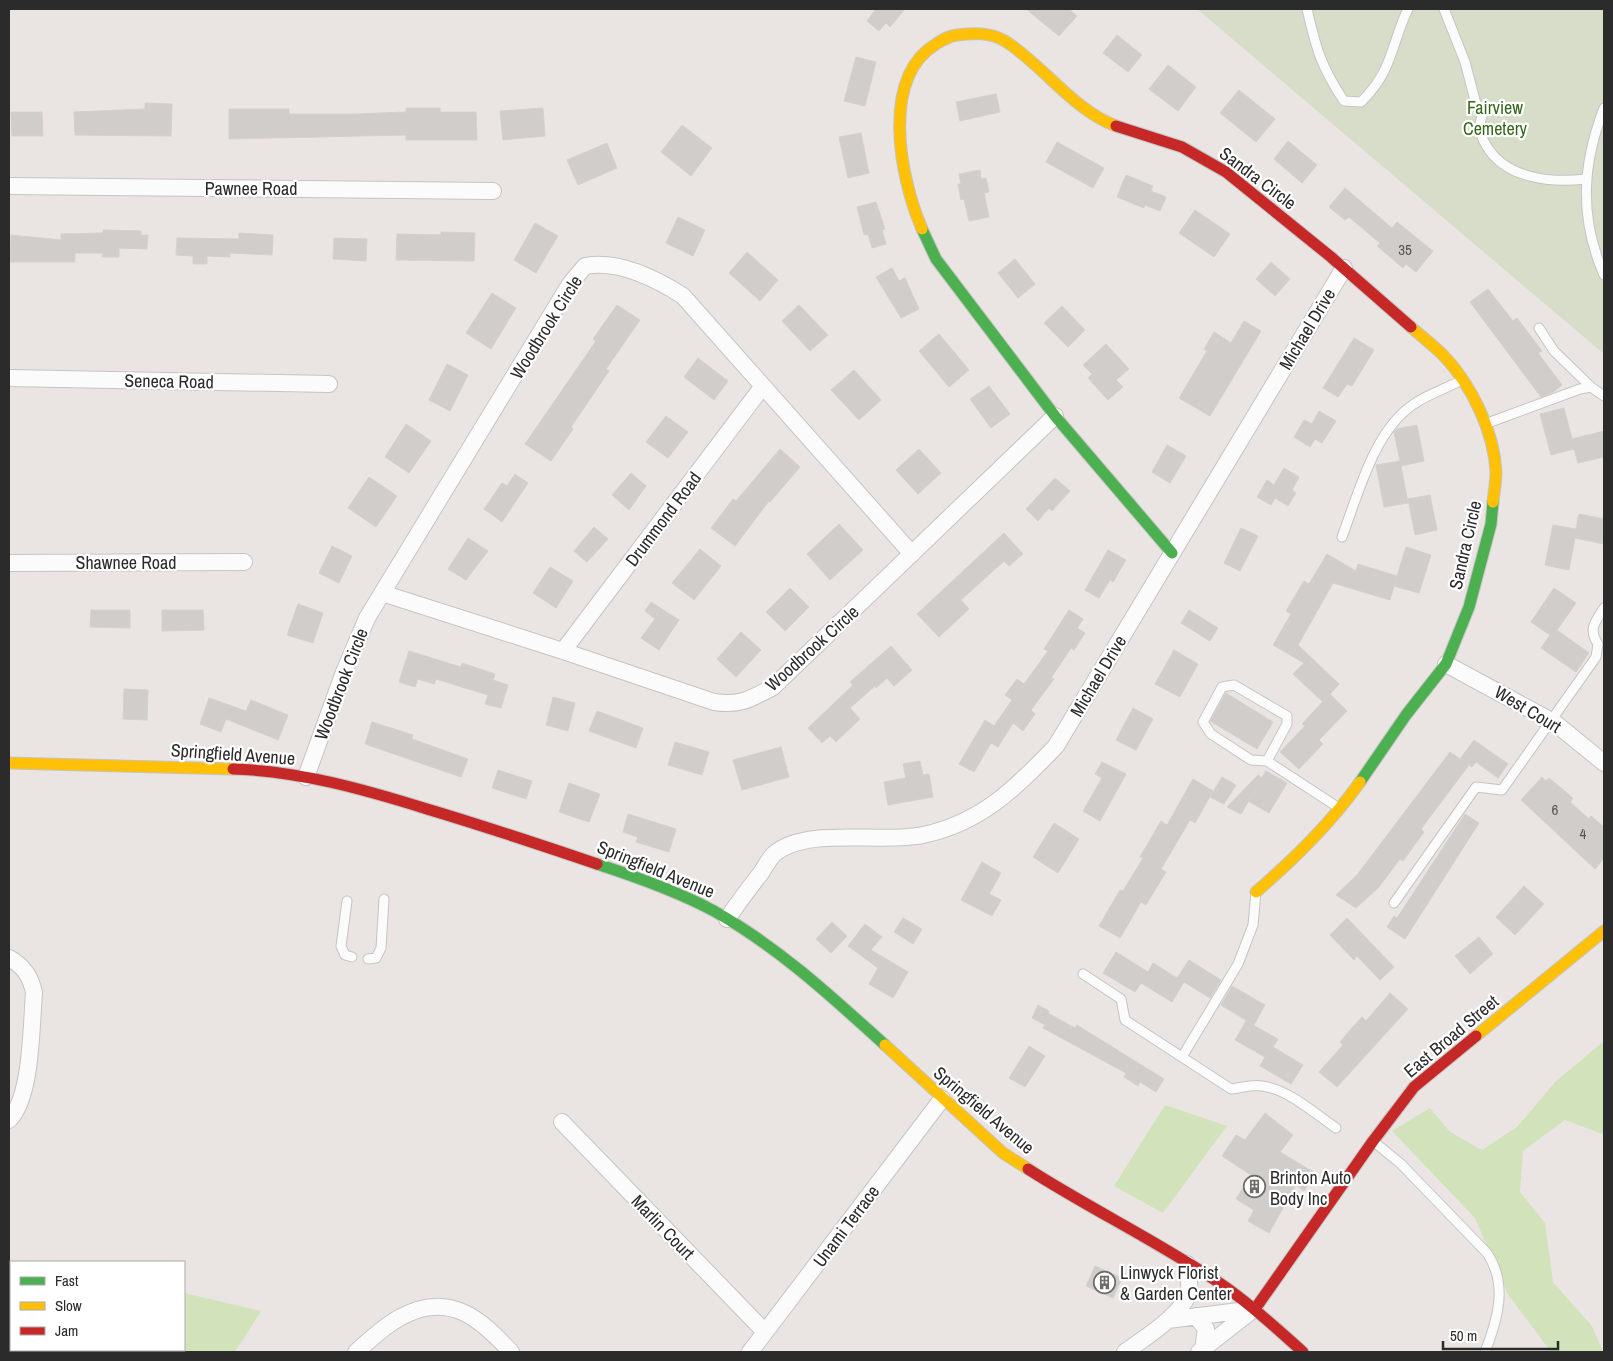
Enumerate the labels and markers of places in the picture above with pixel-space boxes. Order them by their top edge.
place label: Brinton Auto Body Inc [1270,1165,1351,1211]
building icon: Brinton Auto Body Inc [1242,1175,1266,1199]
place label: Linwyck Florist & Garden Center [1120,1260,1232,1306]
building icon: Linwyck Florist & Garden Center [1092,1270,1116,1294]

